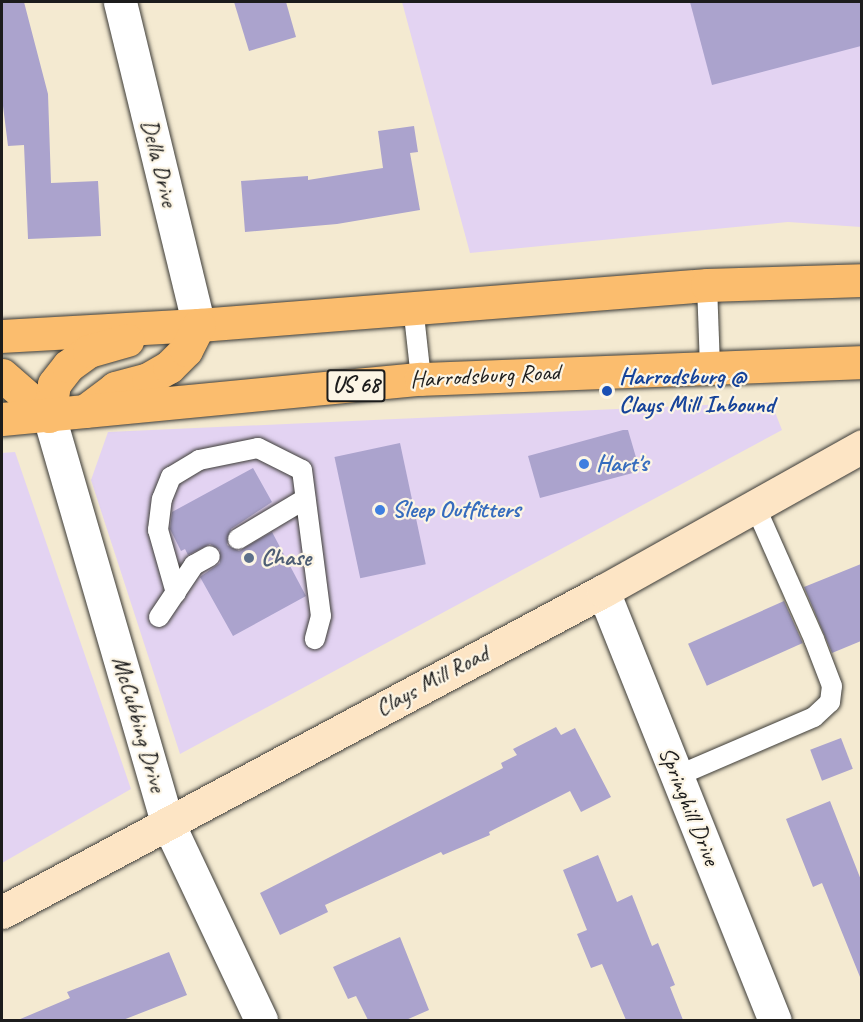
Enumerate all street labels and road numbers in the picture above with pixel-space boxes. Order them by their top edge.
street label: Della Drive [134,116,184,210]
street label: Harrodsburg Road [409,358,561,394]
road number: US 68 [326,367,386,405]
street label: Clays Mill Road [370,639,494,723]
street label: McCubbing Drive [106,653,172,795]
street label: Springhill Drive [652,742,726,870]

